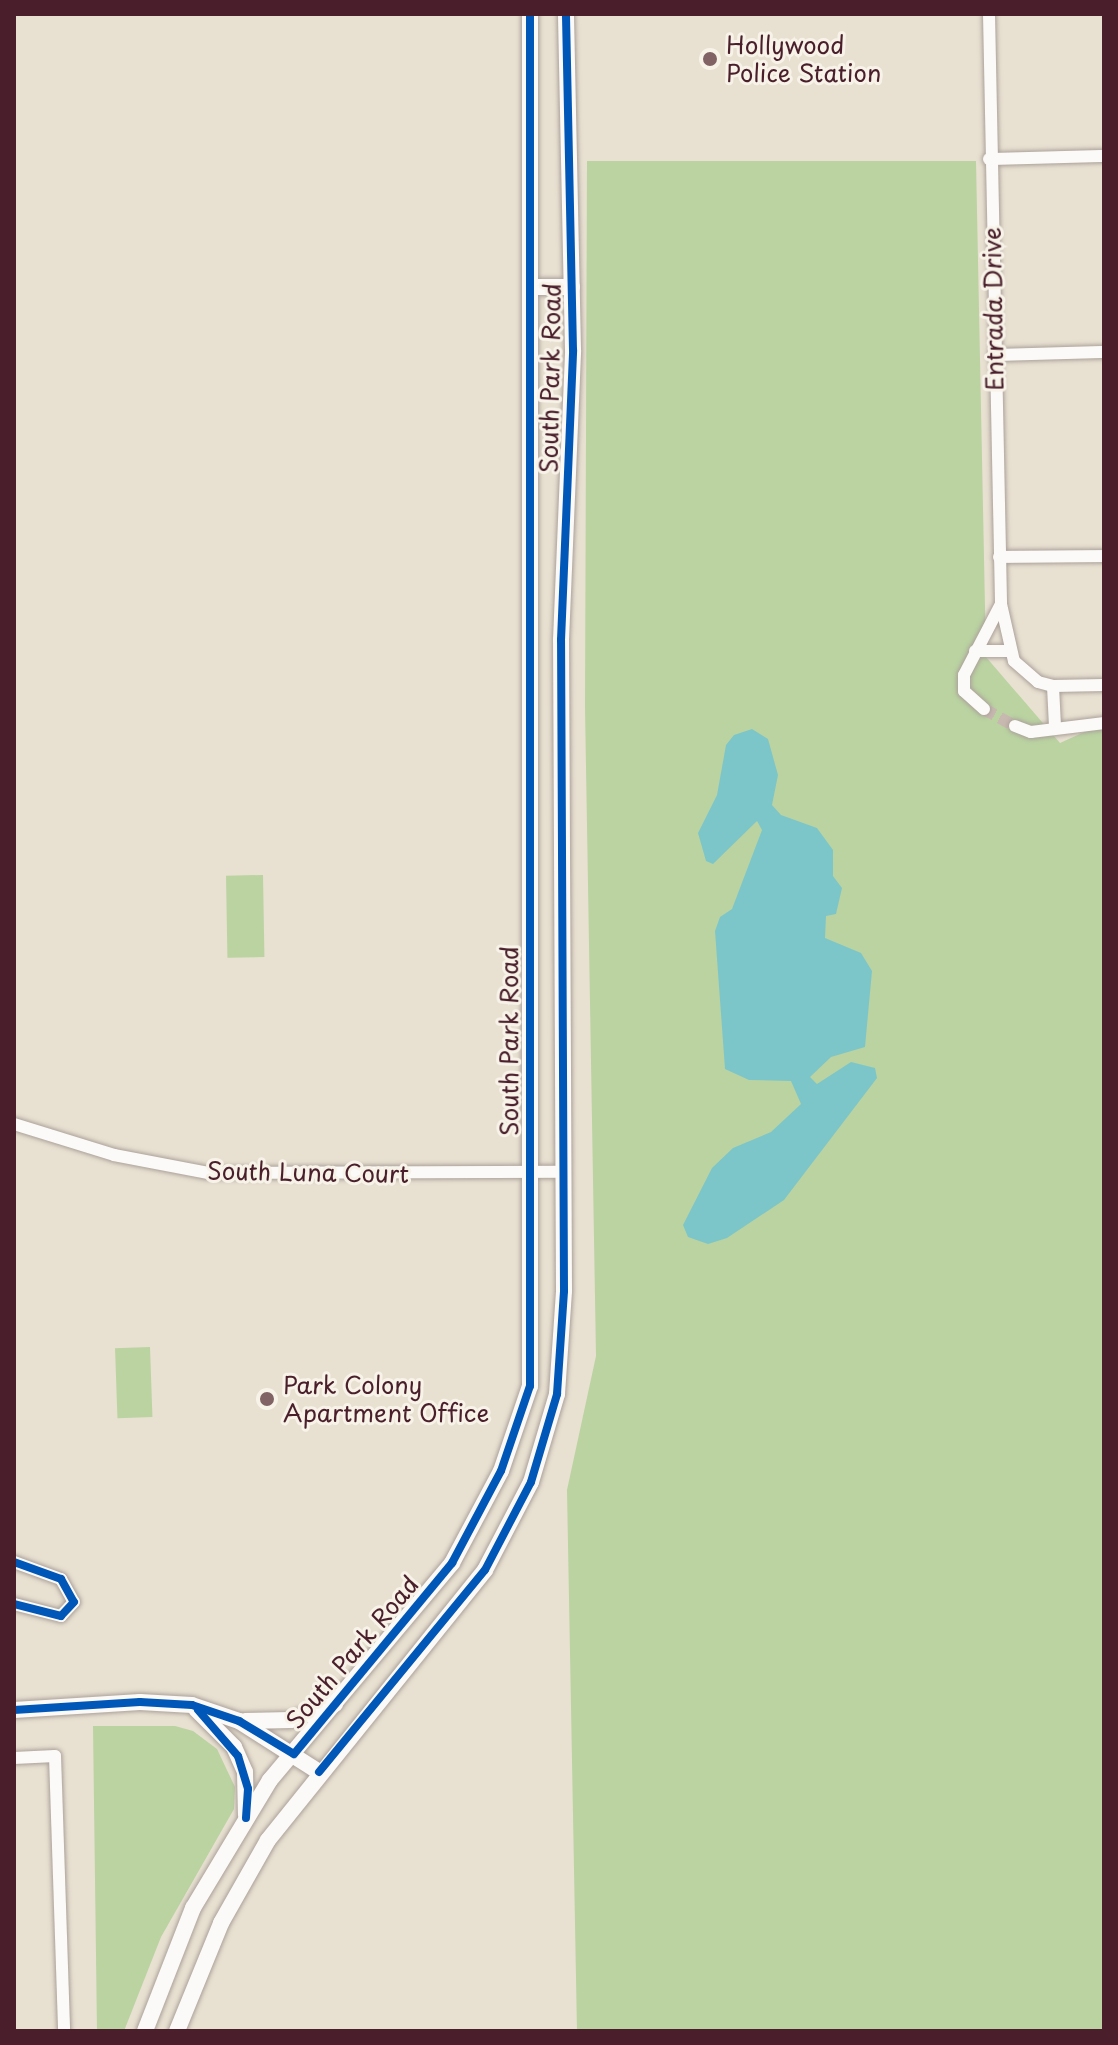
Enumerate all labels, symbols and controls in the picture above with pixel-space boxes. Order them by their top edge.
place label: Hollywood Police Station [726,31,882,87]
marker: Hollywood Police Station [701,50,719,68]
street label: Entrada Drive [977,227,1009,391]
street label: South Park Road [534,281,566,475]
street label: South Park Road [495,944,523,1138]
street label: South Luna Court [206,1156,410,1188]
place label: Park Colony Apartment Office [283,1371,489,1427]
marker: Park Colony Apartment Office [258,1390,276,1408]
street label: South Park Road [279,1569,425,1735]

